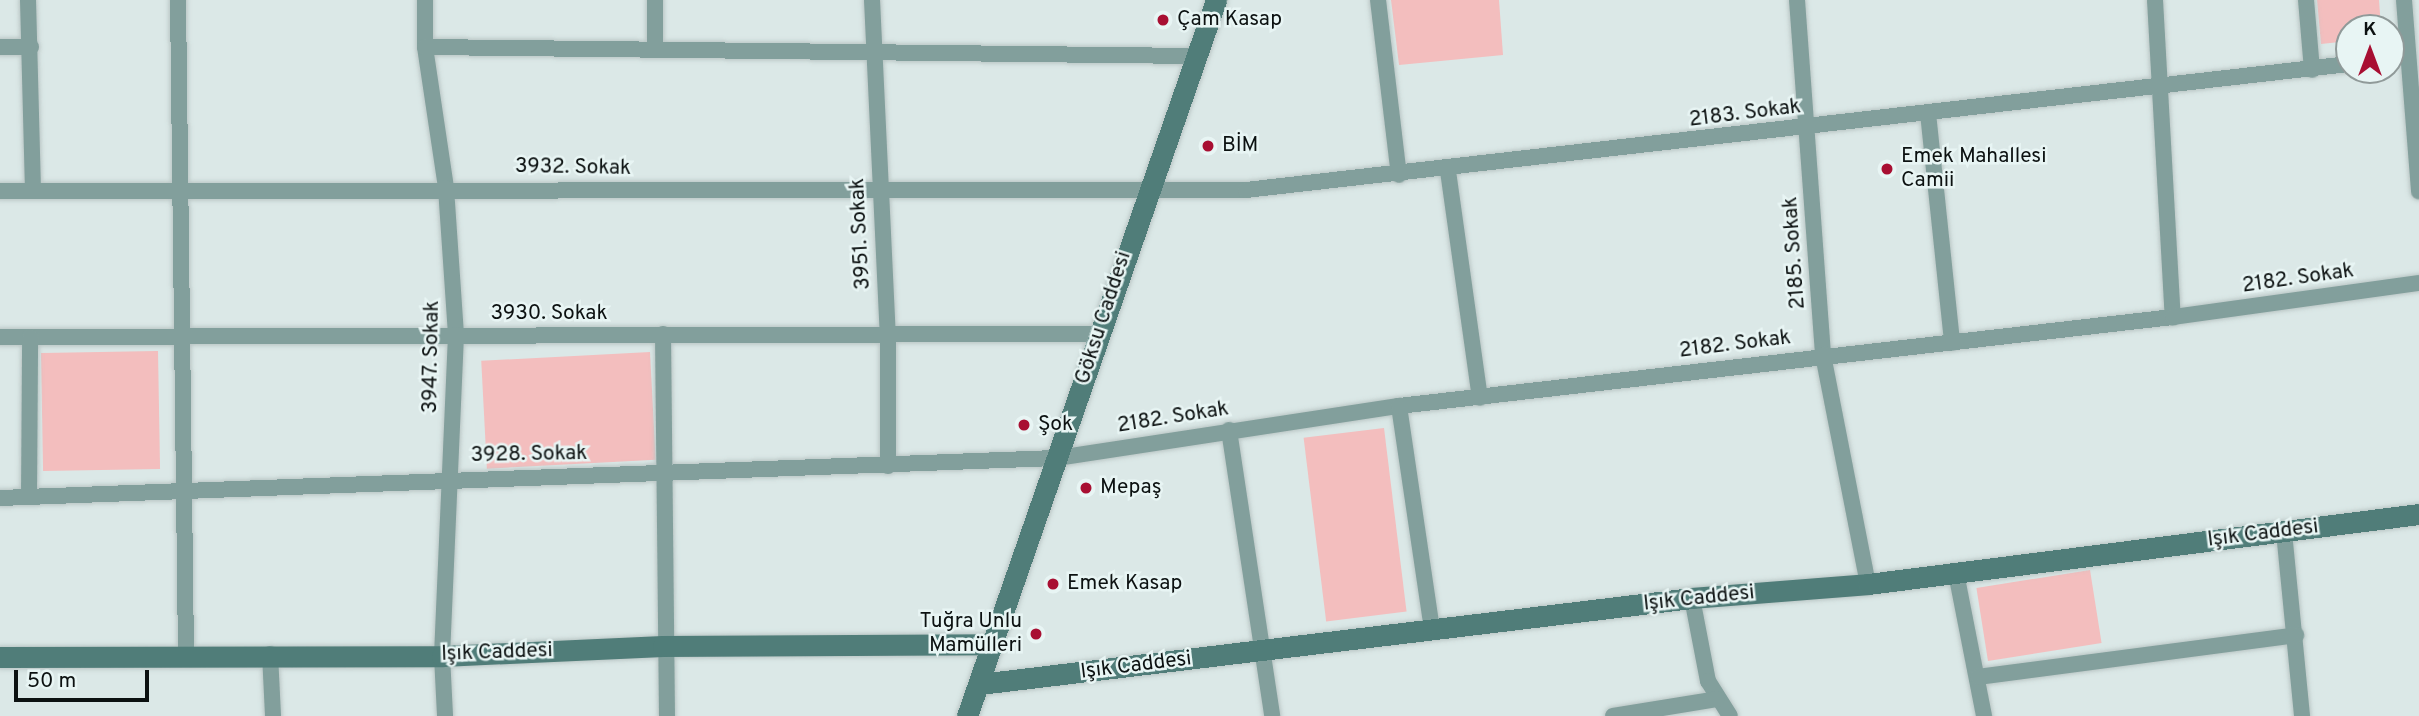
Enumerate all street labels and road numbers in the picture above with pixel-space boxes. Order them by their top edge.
street label: 2183. Sokak [1688,95,1802,133]
street label: 3932. Sokak [515,154,631,182]
street label: 3951. Sokak [845,177,877,291]
street label: 2185. Sokak [1778,196,1812,310]
street label: Göksu Caddesi [1071,248,1137,388]
street label: 2182. Sokak [2241,259,2355,299]
street label: 3947. Sokak [418,300,446,414]
street label: 3930. Sokak [490,301,608,327]
street label: 2182. Sokak [1678,326,1792,364]
street label: 2182. Sokak [1116,397,1230,439]
street label: 3928. Sokak [470,441,588,469]
street label: Işık Caddesi [2206,515,2320,553]
street label: Işık Caddesi [1642,581,1756,617]
street label: Işık Caddesi [441,638,553,668]
street label: Işık Caddesi [1079,647,1193,685]

